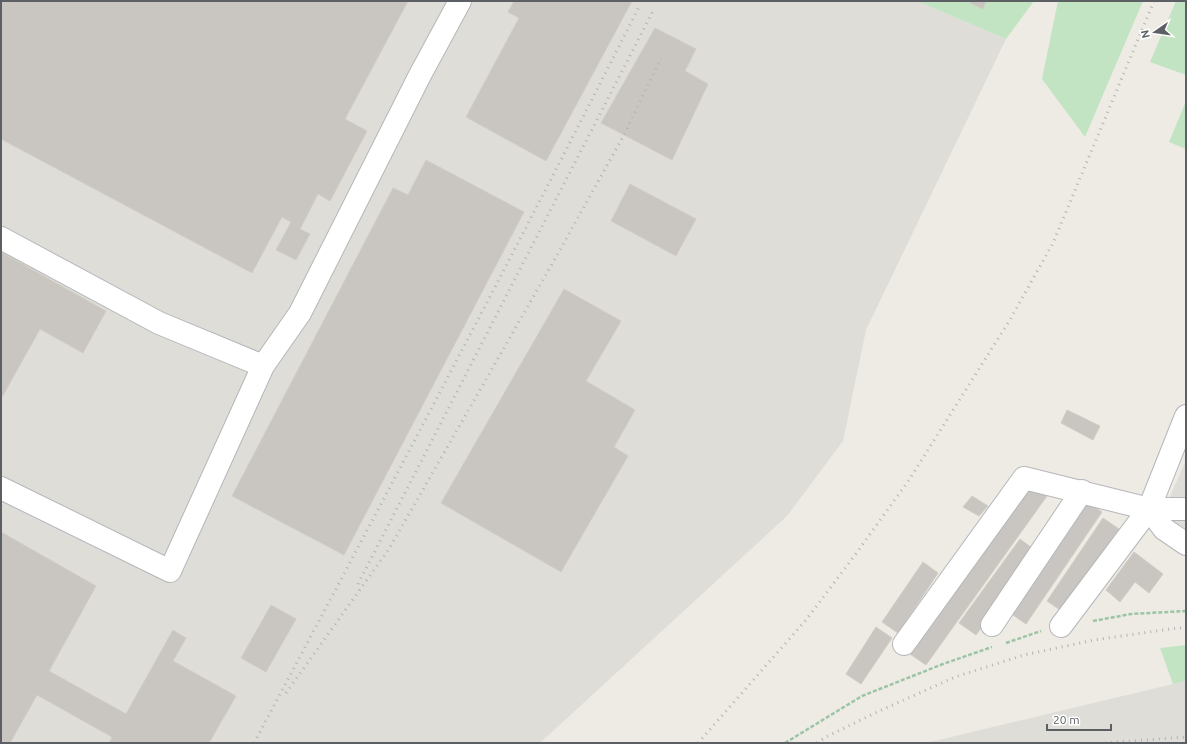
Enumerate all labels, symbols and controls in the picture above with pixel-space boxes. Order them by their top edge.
north arrow [1135,12,1175,52]
text: N [1138,29,1152,40]
scale bar [1047,706,1111,732]
text: 20 m [1053,713,1080,726]

